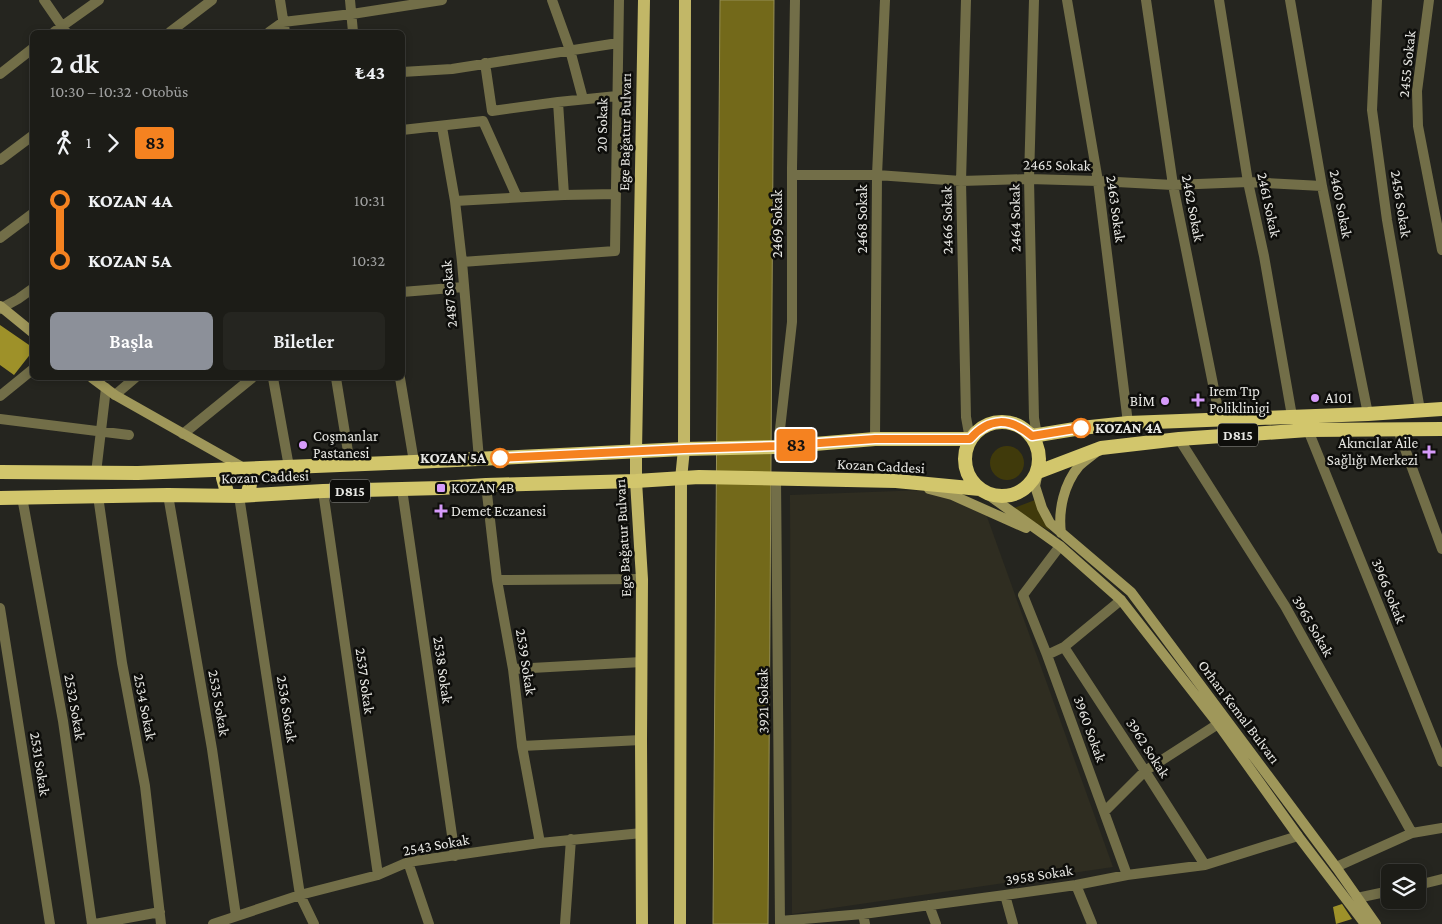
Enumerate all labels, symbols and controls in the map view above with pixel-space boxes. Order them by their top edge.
street label: 2455 Sokak [1396,29,1419,98]
text: 2 dk [50,48,99,79]
text: ₺43 [356,62,385,83]
street label: Ege Bağatur Bulvarı [616,73,635,191]
text: 10:30 – 10:32 · Otobüs [50,83,188,100]
street label: 20 Sokak [594,97,610,152]
icon: walk [50,129,78,157]
icon: forward [99,129,127,157]
text: 83 [145,133,164,153]
text: 1 [86,134,91,151]
street label: 2465 Sokak [1023,156,1092,174]
street label: 2460 Sokak [1327,168,1356,240]
street label: 2456 Sokak [1388,169,1414,240]
street label: 2461 Sokak [1254,171,1284,240]
street label: 2462 Sokak [1179,173,1207,244]
street label: 2463 Sokak [1103,174,1129,244]
street label: 2464 Sokak [1006,183,1024,252]
street label: 2468 Sokak [854,184,870,253]
street label: 2466 Sokak [938,185,956,254]
street label: 2469 Sokak [769,189,785,258]
text: KOZAN 4A [88,190,173,211]
text: 10:31 [354,192,385,209]
text: KOZAN 5A [88,250,171,271]
text: 10:32 [352,252,385,269]
street label: 2487 Sokak [438,259,460,328]
button: Başla [50,312,213,370]
button: Biletler [223,312,385,370]
place label: Irem Tıp Poliklinigi [1209,383,1270,417]
place label: A101 [1325,390,1352,406]
marker: A101 [1309,392,1321,404]
place label: BİM [1130,393,1155,409]
marker: Irem Tıp Poliklinigi [1191,393,1205,407]
marker: BİM [1159,395,1171,407]
marker: KOZAN 4A [1071,418,1091,438]
place label: KOZAN 4A [1095,420,1163,436]
road number: D815 [1218,424,1258,446]
place label: Coşmanlar Pastanesi [313,428,379,461]
line badge: 83 [774,429,818,461]
text: 83 [786,435,806,455]
place label: Akıncılar Aile Sağlığı Merkezi [1327,435,1418,469]
marker: Coşmanlar Pastanesi [297,439,309,451]
marker: Akıncılar Aile Sağlığı Merkezi [1422,445,1436,459]
marker: KOZAN 5A [490,448,510,468]
place label: KOZAN 5A [420,450,487,466]
street label: Kozan Caddesi [837,456,925,476]
street label: Kozan Caddesi [221,467,309,487]
street label: Ege Bağatur Bulvarı [612,479,635,597]
road number: D815 [330,480,370,502]
place label: KOZAN 4B [451,480,514,496]
marker: KOZAN 4B [435,482,447,494]
place label: Demet Eczanesi [451,503,546,519]
marker: Demet Eczanesi [435,505,447,517]
street label: 3966 Sokak [1369,556,1410,626]
street label: 3965 Sokak [1289,593,1337,660]
street label: 2539 Sokak [513,628,539,697]
street label: 2538 Sokak [430,635,456,705]
street label: 2537 Sokak [352,647,378,716]
street label: Orhan Kemal Bulvarı [1195,657,1283,767]
street label: 3921 Sokak [754,668,772,734]
street label: 2535 Sokak [205,669,233,738]
street label: 2534 Sokak [131,672,159,742]
street label: 2532 Sokak [61,673,89,742]
street label: 2536 Sokak [274,675,300,744]
street label: 3960 Sokak [1071,694,1110,765]
street label: 3962 Sokak [1123,715,1174,781]
street label: 2531 Sokak [27,731,53,798]
street label: 2543 Sokak [401,831,471,859]
street label: 3958 Sokak [1004,862,1075,888]
map controls [1381,864,1426,909]
button: layers [1381,864,1426,909]

